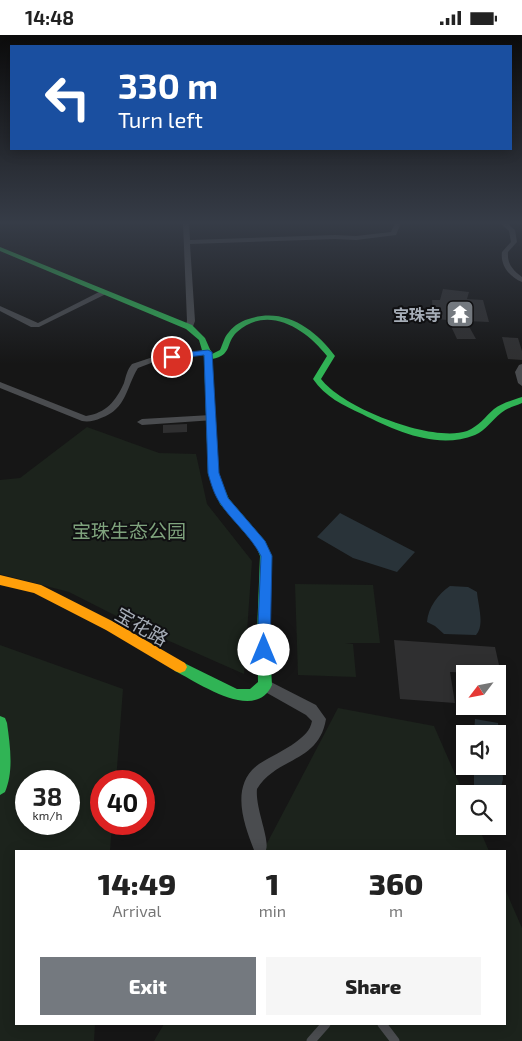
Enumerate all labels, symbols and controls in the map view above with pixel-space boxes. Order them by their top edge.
text: 14:48 [25,6,74,29]
text: 330 m [118,64,218,106]
icon: left [35,65,100,130]
text: Turn left [118,106,203,132]
temple icon: 宝珠寺 [445,299,475,329]
place label: 宝珠寺 [393,305,441,324]
pin [151,336,193,378]
icon: arrive [158,343,186,371]
park label: 宝珠生态公园 [72,519,186,542]
street label: 宝花路 [112,602,172,650]
position arrow [237,623,289,675]
north arrow [456,665,506,715]
map controls [456,665,506,835]
button: sound [456,725,506,775]
speed limit sign: 40 [90,770,155,835]
text: 38 [33,781,62,811]
button: search [456,785,506,835]
text: km/h [33,808,62,822]
text: 14:49 [98,865,176,901]
text: 1 [266,865,279,901]
text: 360 [369,865,423,901]
text: Arrival [113,901,161,920]
text: min [259,901,286,920]
text: m [389,901,403,920]
button: Exit [40,957,256,1015]
button: Share [266,957,481,1015]

